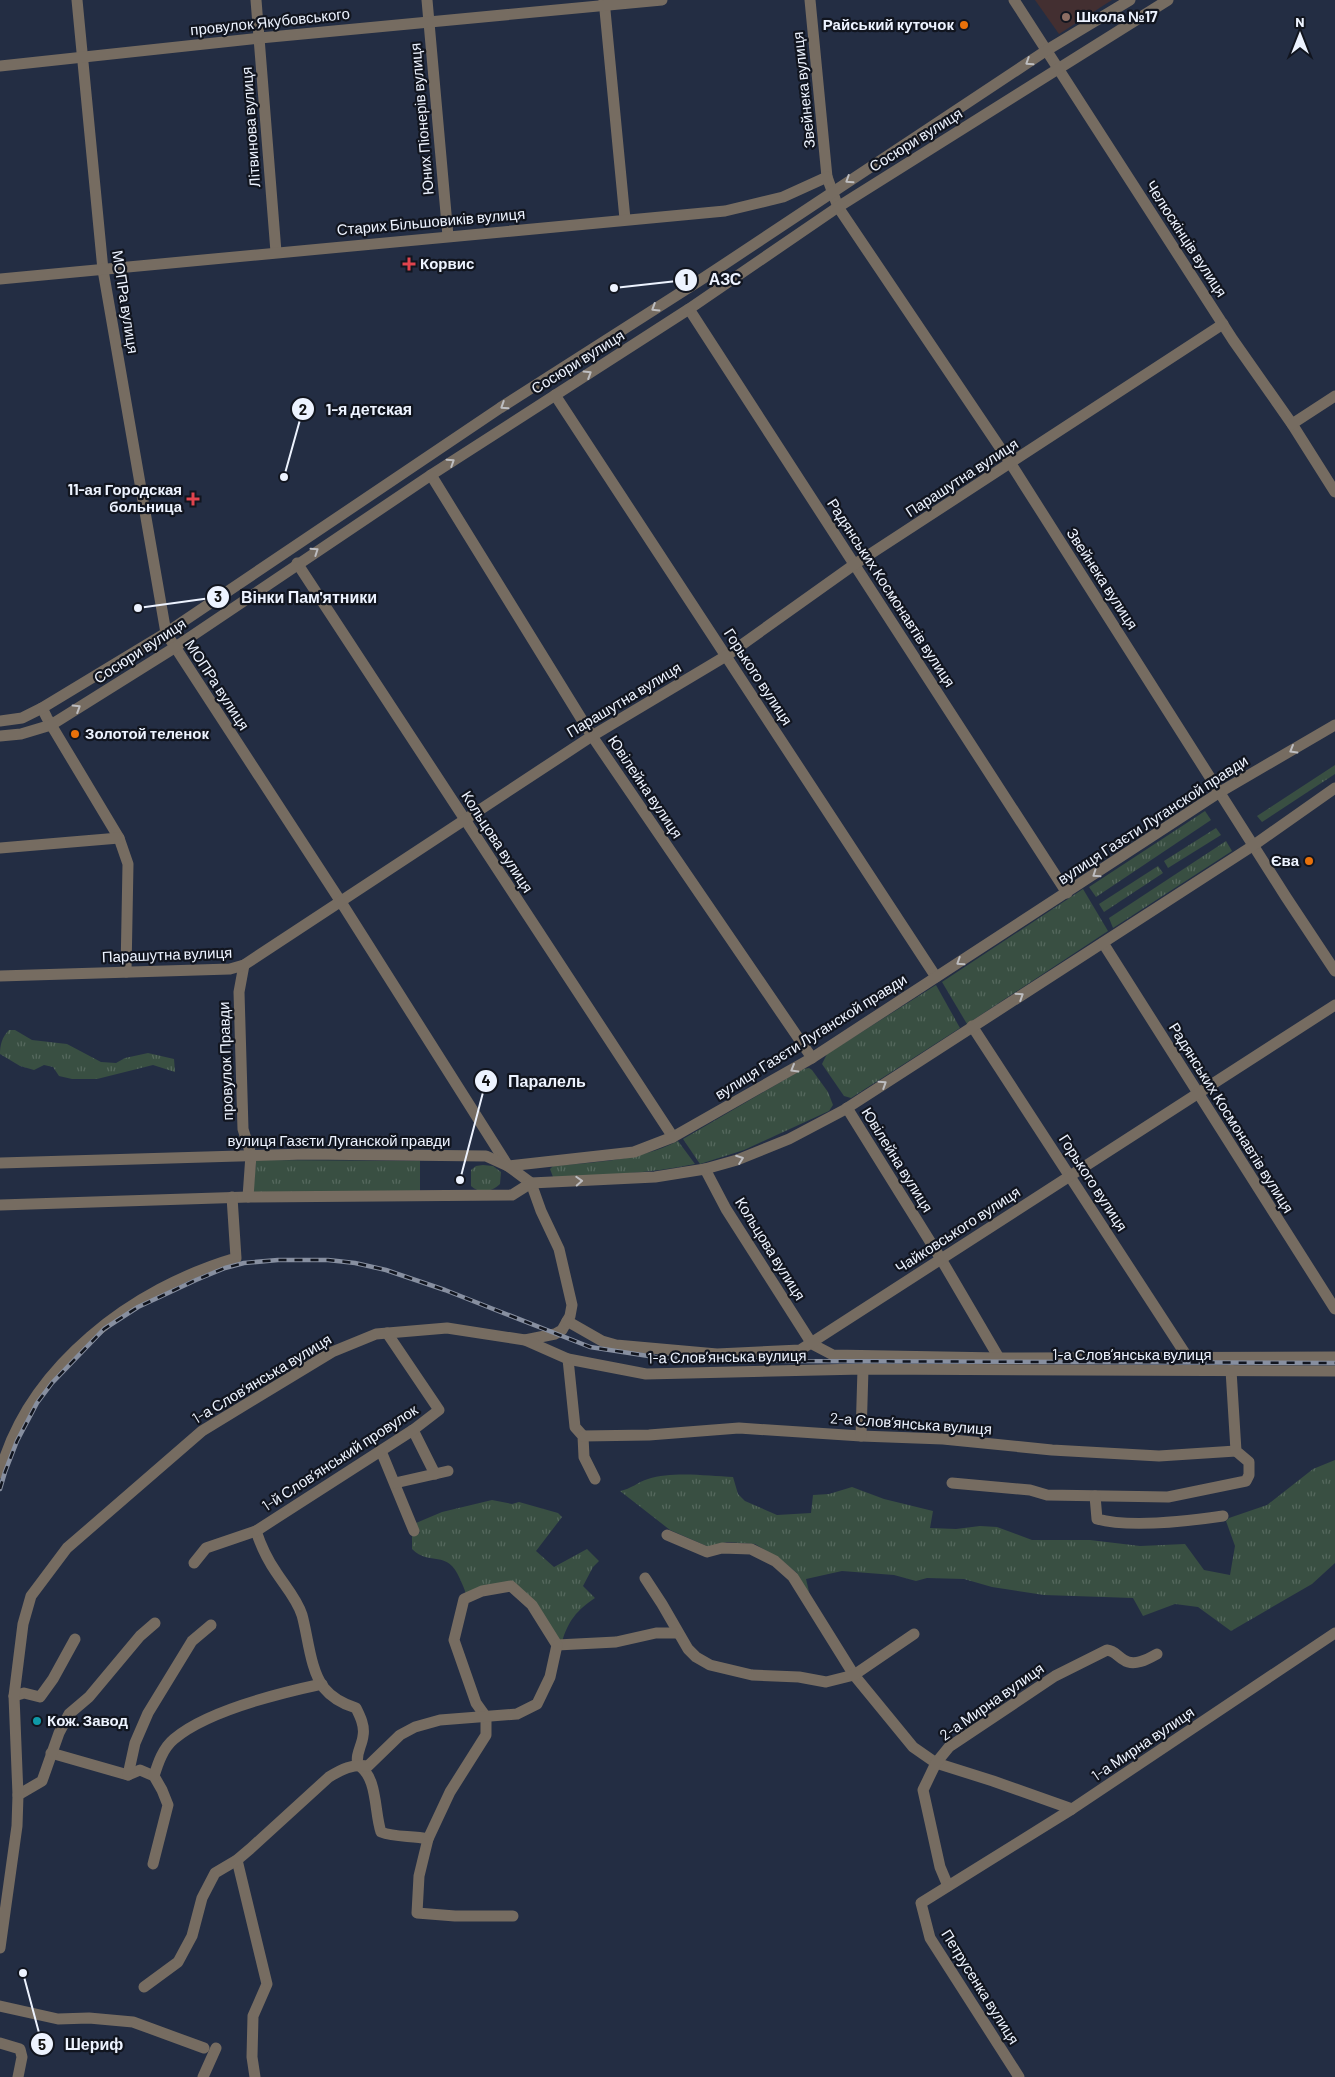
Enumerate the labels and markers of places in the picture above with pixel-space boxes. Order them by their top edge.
place label: Школа №17 [1076,7,1158,25]
marker: Школа №17 [1060,11,1072,23]
place label: Райський куточок [823,15,954,33]
marker: Райський куточок [958,19,970,31]
place label: Корвис [420,254,474,272]
marker: Корвис [402,257,416,271]
callout: АЗС [673,264,751,295]
callout: 1-я детская [291,394,422,425]
place label: 11-ая Городская больница [68,480,183,515]
marker: 11-ая Городская больница [186,492,200,506]
callout: Вінки Пам'ятники [206,582,387,613]
place label: Золотой теленок [85,724,209,742]
marker: Золотой теленок [69,728,81,740]
place label: Єва [1271,851,1300,869]
marker: Єва [1303,855,1315,867]
callout: Паралель [473,1065,596,1096]
place label: Кож. Завод [47,1711,129,1729]
marker: Кож. Завод [31,1715,43,1727]
callout: Шериф [30,2029,133,2060]

